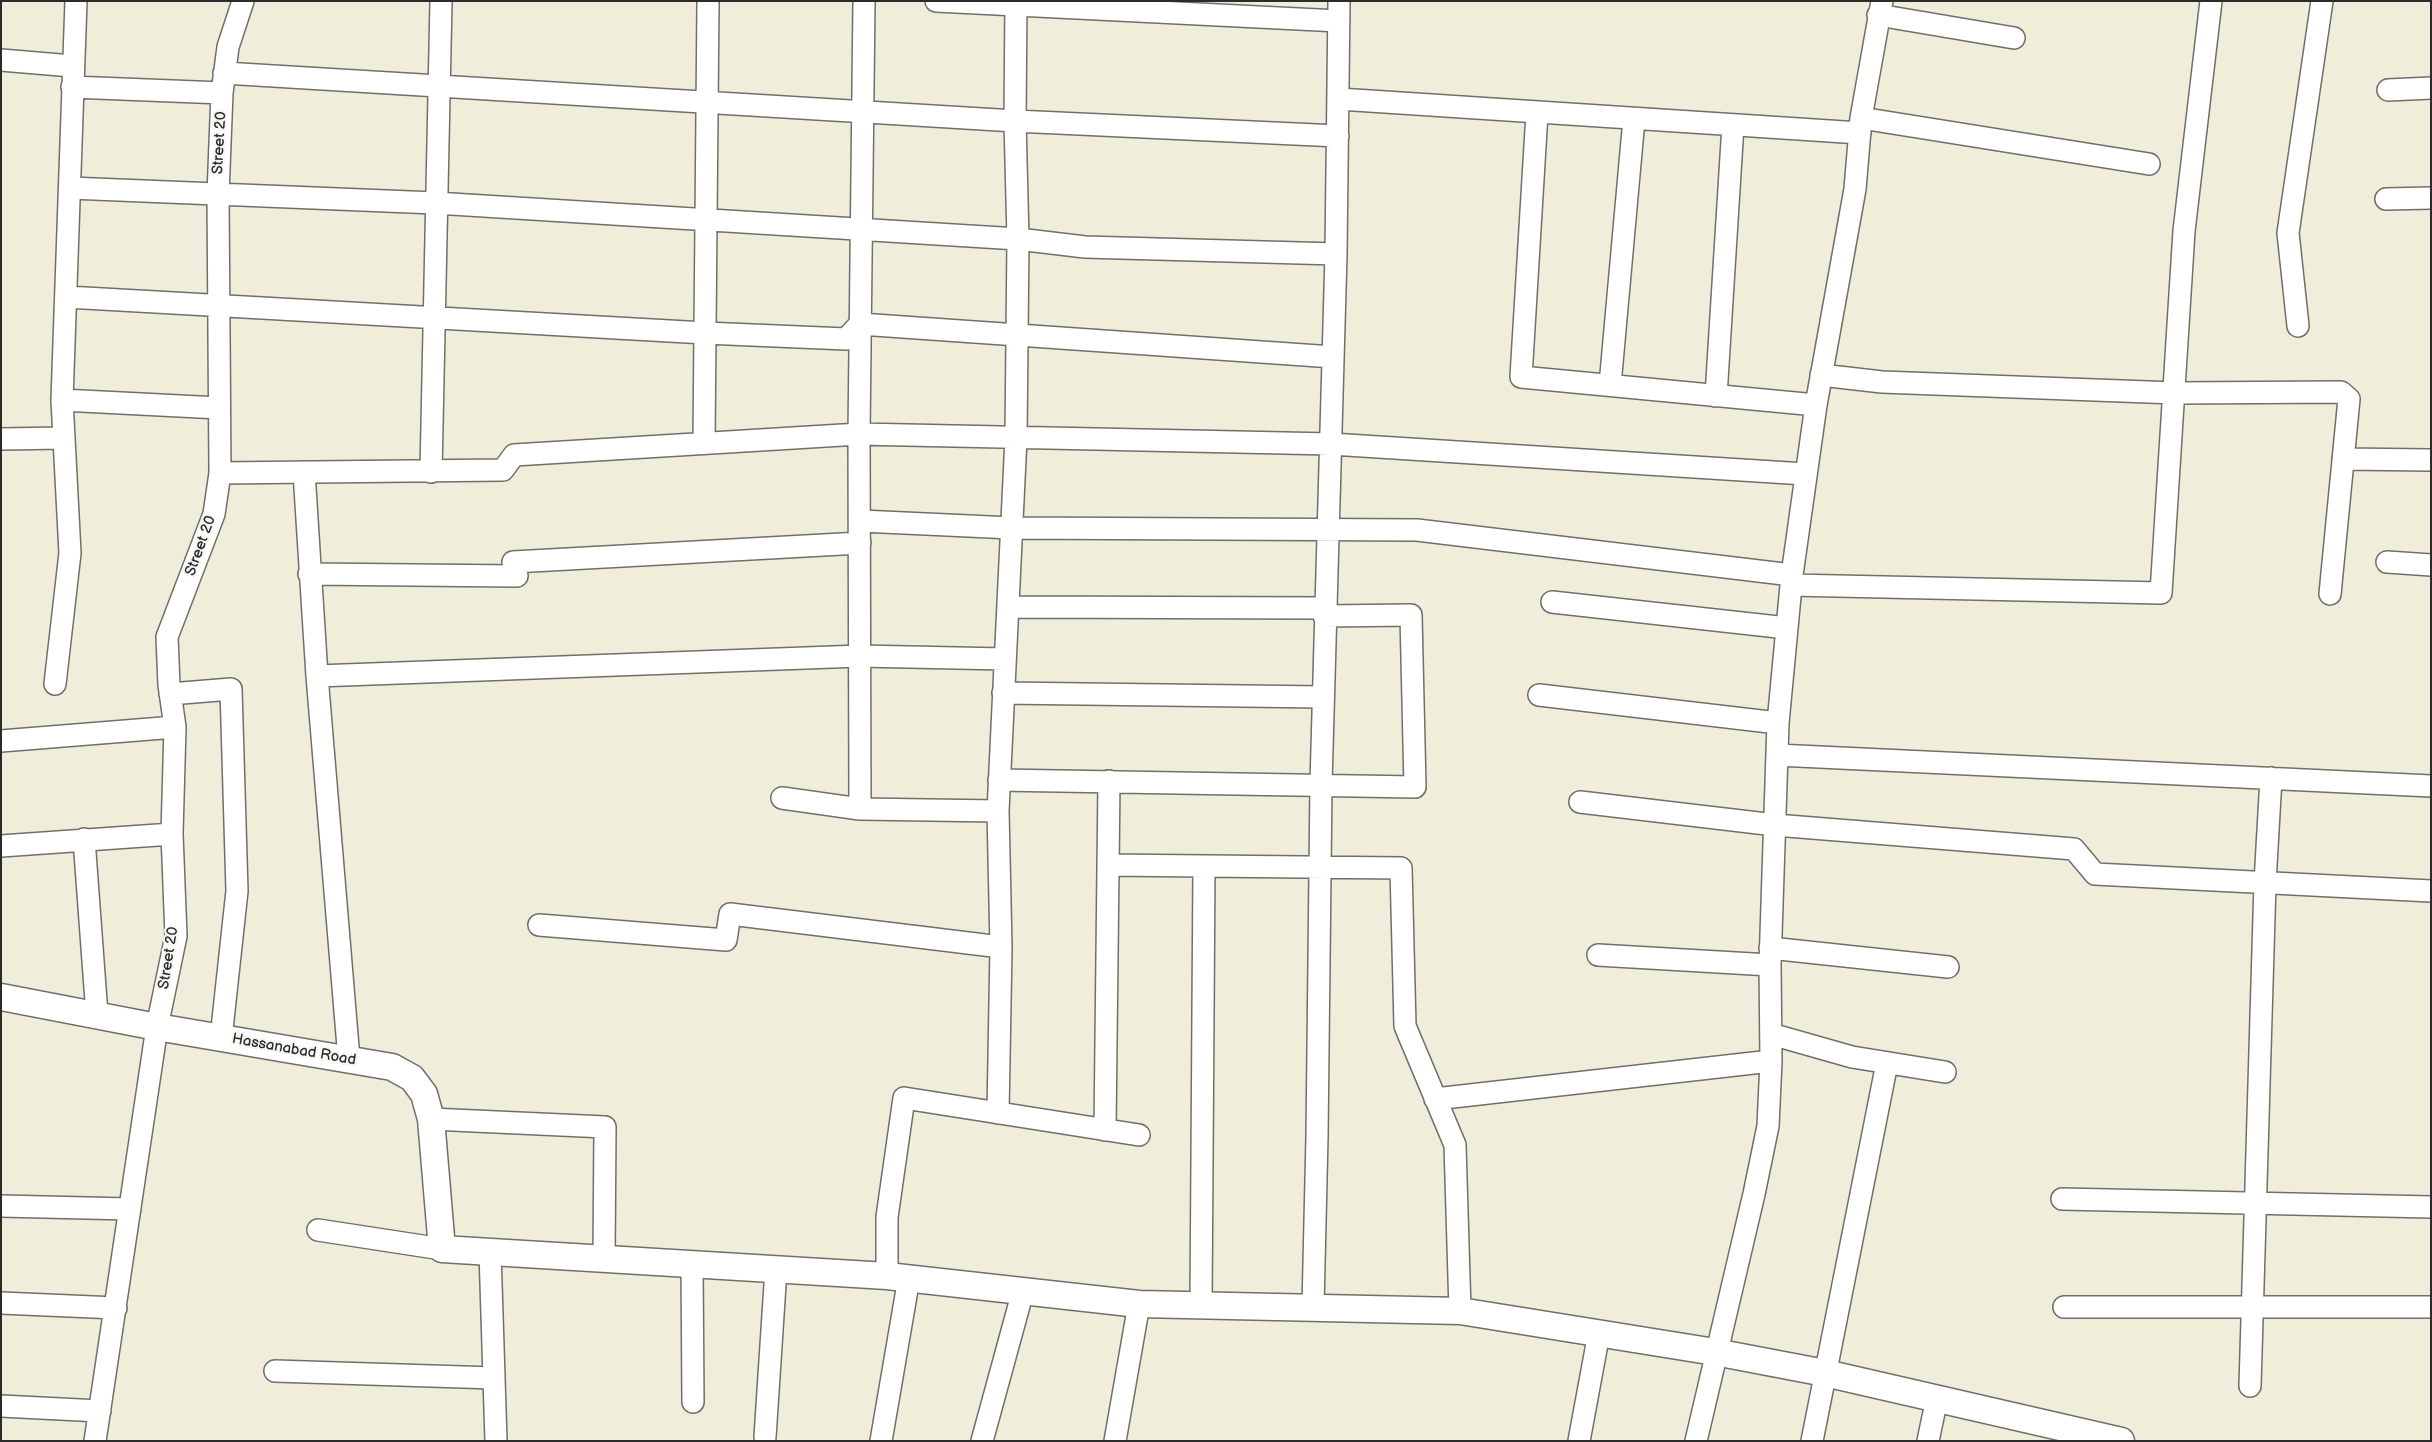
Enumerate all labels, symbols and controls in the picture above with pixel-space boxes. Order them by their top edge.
street label: Street 20 [209,111,231,175]
street label: Street 20 [182,513,220,579]
street label: Street 20 [155,926,183,990]
street label: Hassanabad Road [231,1030,357,1070]

